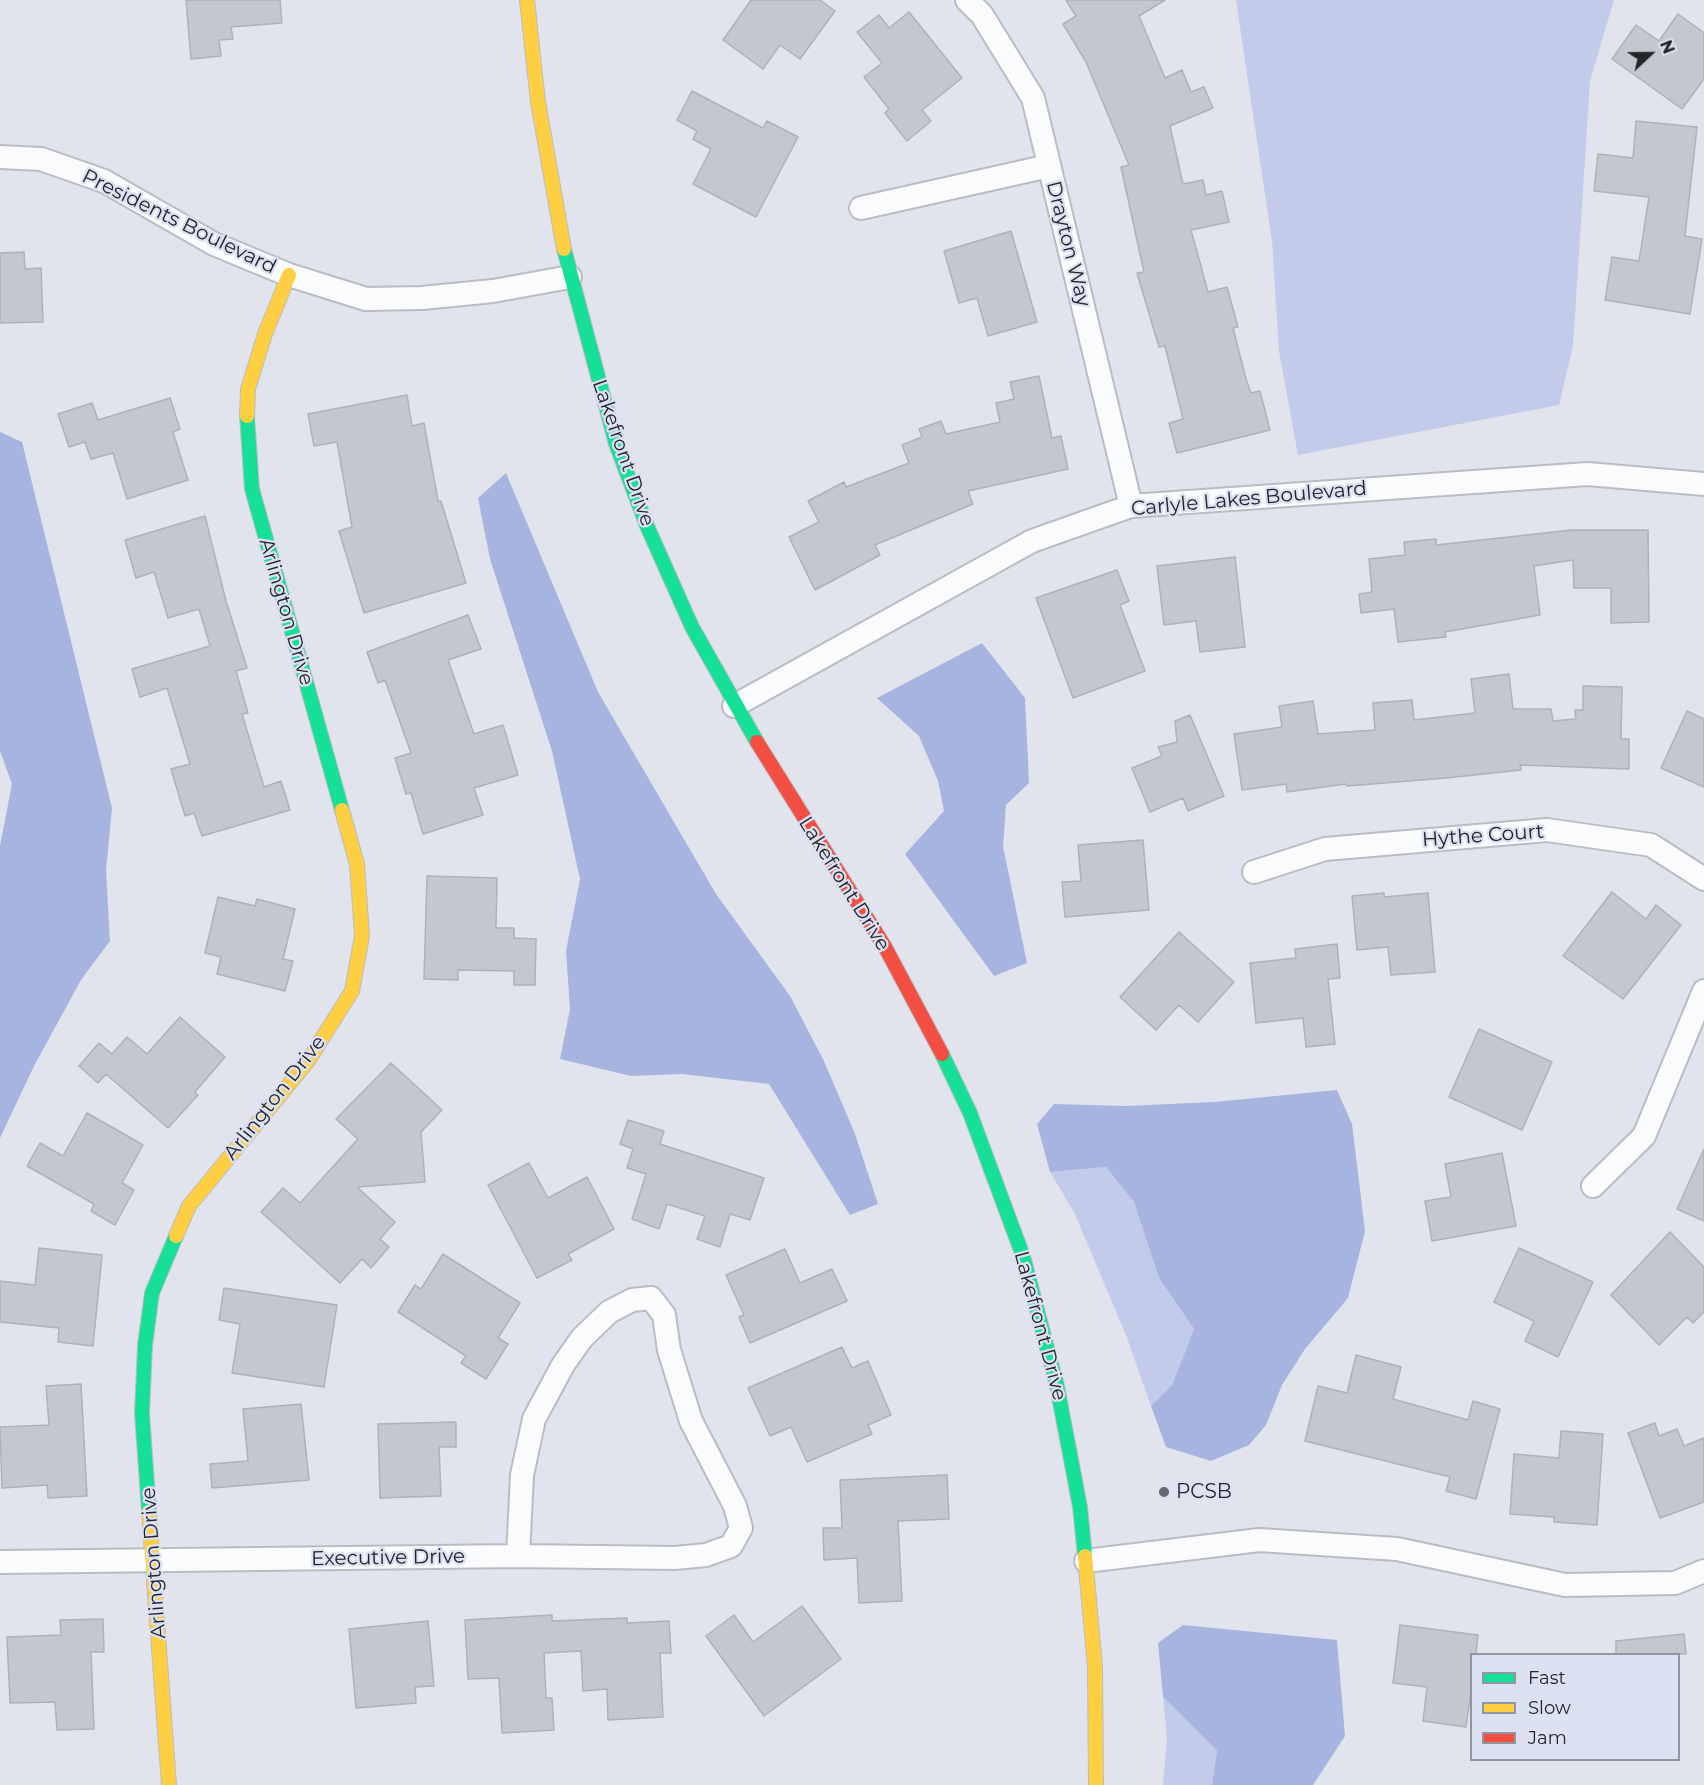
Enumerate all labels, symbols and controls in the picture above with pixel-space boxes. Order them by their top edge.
north arrow [1620,24,1680,84]
text: N [1656,38,1678,57]
street label: Presidents Boulevard [78,165,280,279]
street label: Drayton Way [1041,179,1095,309]
street label: Lakefront Drive [587,377,659,529]
street label: Carlyle Lakes Boulevard [1130,477,1368,521]
street label: Arlington Drive [254,536,318,688]
street label: Lakefront Drive [793,813,895,955]
street label: Hythe Court [1421,820,1545,852]
street label: Arlington Drive [219,1031,331,1165]
street label: Lakefront Drive [1009,1249,1071,1403]
place label: PCSB [1176,1480,1232,1504]
marker: PCSB [1157,1485,1171,1499]
street label: Arlington Drive [137,1487,171,1639]
street label: Executive Drive [311,1545,465,1571]
legend [1470,1653,1680,1761]
text: Fast [1528,1667,1566,1689]
text: Slow [1528,1697,1571,1719]
text: Jam [1528,1727,1567,1749]

